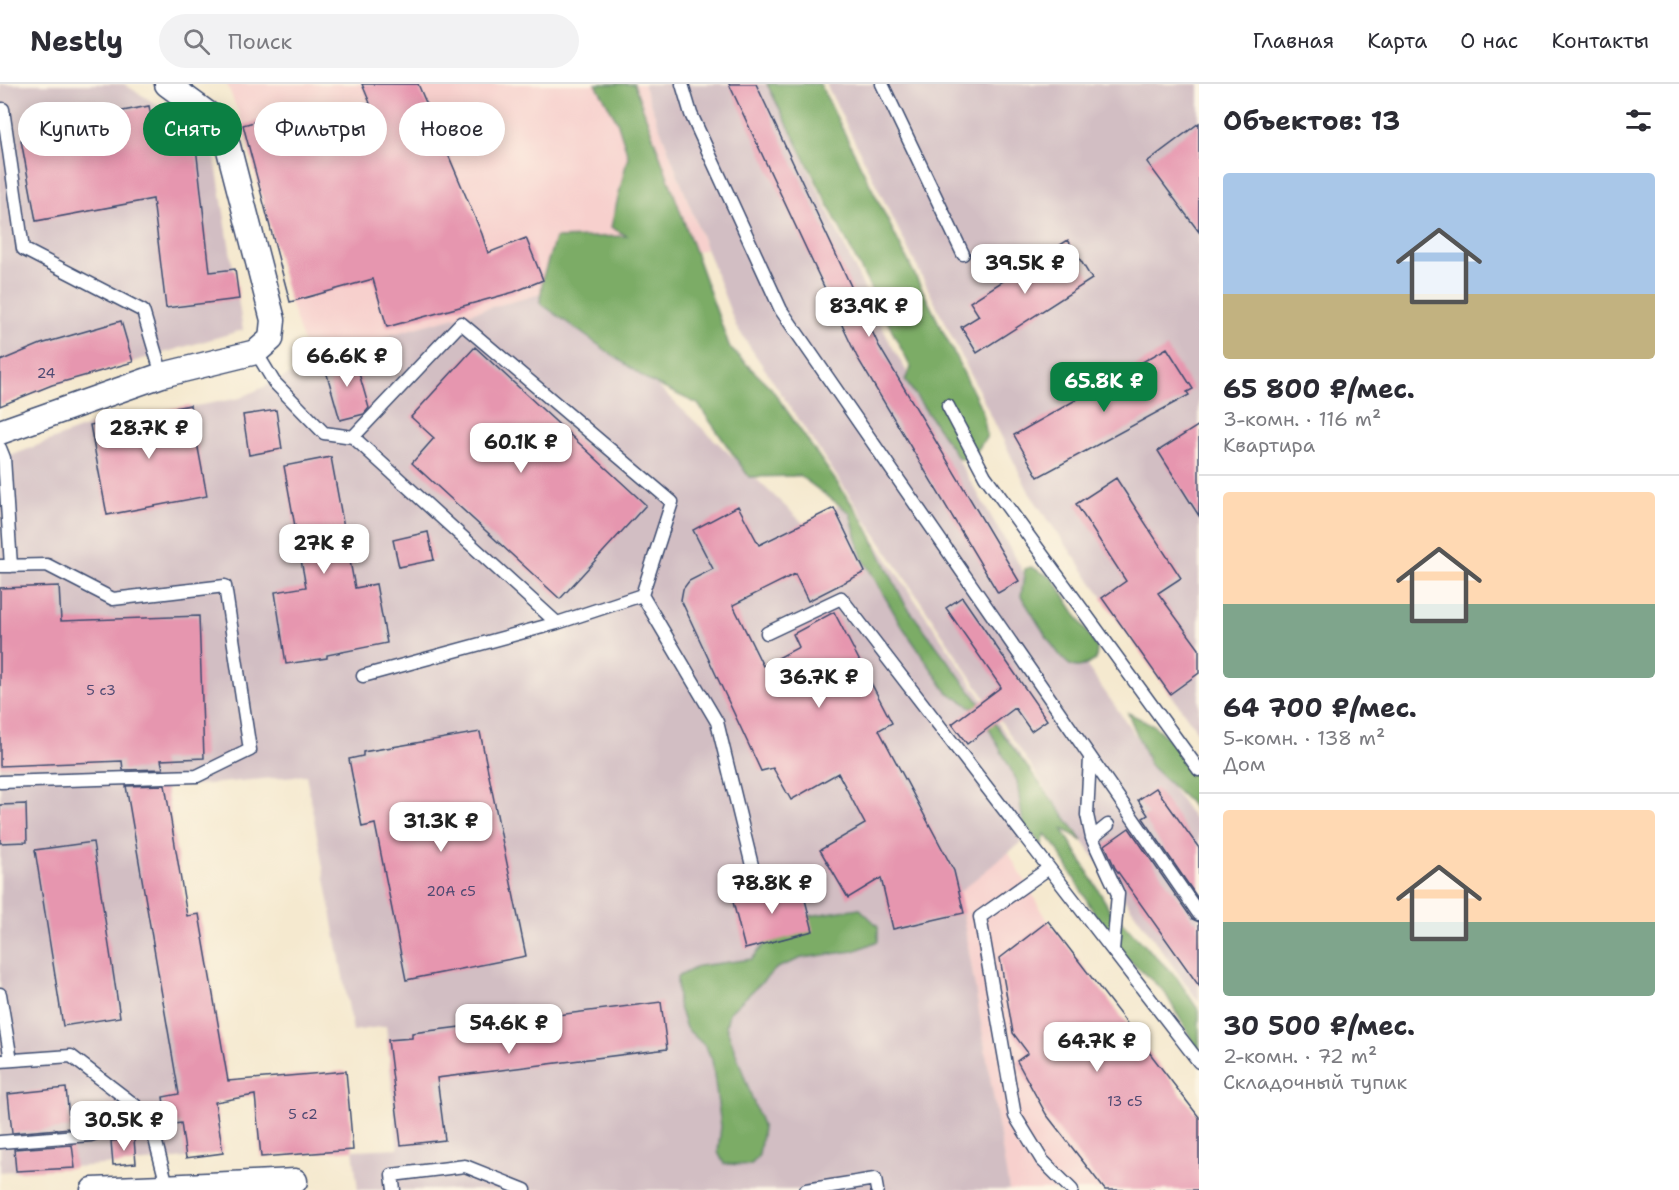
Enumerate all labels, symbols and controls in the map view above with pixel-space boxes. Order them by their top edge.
search box [159,14,579,68]
text: Nestly [30,22,123,60]
icon: search [180,25,213,58]
text: Поиск [228,27,292,56]
text: Главная [1253,27,1334,55]
text: Карта [1367,27,1427,55]
text: О нас [1460,27,1518,55]
text: Контакты [1551,27,1649,55]
chip: Купить [18,102,131,156]
chip: Снять [143,102,242,156]
chip: Фильтры [254,102,387,156]
chip: Новое [399,102,505,156]
text: Объектов: 13 [1223,103,1400,138]
icon: filters [1622,104,1655,137]
icon: home [1385,212,1493,320]
pin: 39.5K ₽ [970,244,1080,295]
text: 39.5K ₽ [985,250,1065,276]
pin: 83.9K ₽ [814,287,924,338]
text: 83.9K ₽ [830,293,908,319]
pin: 66.6K ₽ [292,337,402,388]
text: 66.6K ₽ [306,343,388,369]
pin: 65.8K ₽ [1049,362,1159,413]
house number: 24 [37,364,56,382]
text: 65.8K ₽ [1064,368,1144,394]
text: 65 800 ₽/мес. [1223,371,1415,406]
text: 3-комн. · 116 m² [1223,406,1381,432]
pin: 28.7K ₽ [94,409,204,460]
text: 28.7K ₽ [109,415,189,441]
pin: 60.1K ₽ [466,423,576,474]
text: 60.1K ₽ [484,429,558,455]
text: Квартира [1223,432,1315,458]
pin: 27K ₽ [282,524,366,575]
text: 27K ₽ [293,530,355,556]
icon: home [1385,531,1493,639]
pin: 36.7K ₽ [764,658,874,709]
text: 36.7K ₽ [779,664,859,690]
house number: 5 с3 [86,681,116,699]
text: 64 700 ₽/мес. [1223,690,1417,725]
text: 5-комн. · 138 m² [1223,725,1385,751]
text: Дом [1223,751,1265,777]
pin: 31.3K ₽ [386,802,496,853]
text: 31.3K ₽ [403,808,479,834]
icon: home [1385,849,1493,957]
pin: 78.8K ₽ [717,864,827,915]
text: 78.8K ₽ [731,870,813,896]
house number: 20А с5 [426,882,476,900]
pin: 54.6K ₽ [454,1004,564,1055]
text: 30 500 ₽/мес. [1223,1008,1415,1043]
text: 54.6K ₽ [469,1010,549,1036]
pin: 64.7K ₽ [1042,1022,1152,1073]
text: 64.7K ₽ [1058,1028,1136,1054]
text: 2-комн. · 72 m² [1223,1043,1377,1069]
text: Складочный тупик [1223,1069,1407,1095]
house number: 13 с5 [1107,1092,1143,1110]
pin: 30.5K ₽ [69,1101,179,1152]
house number: 5 с2 [288,1105,318,1123]
text: 30.5K ₽ [84,1107,164,1133]

